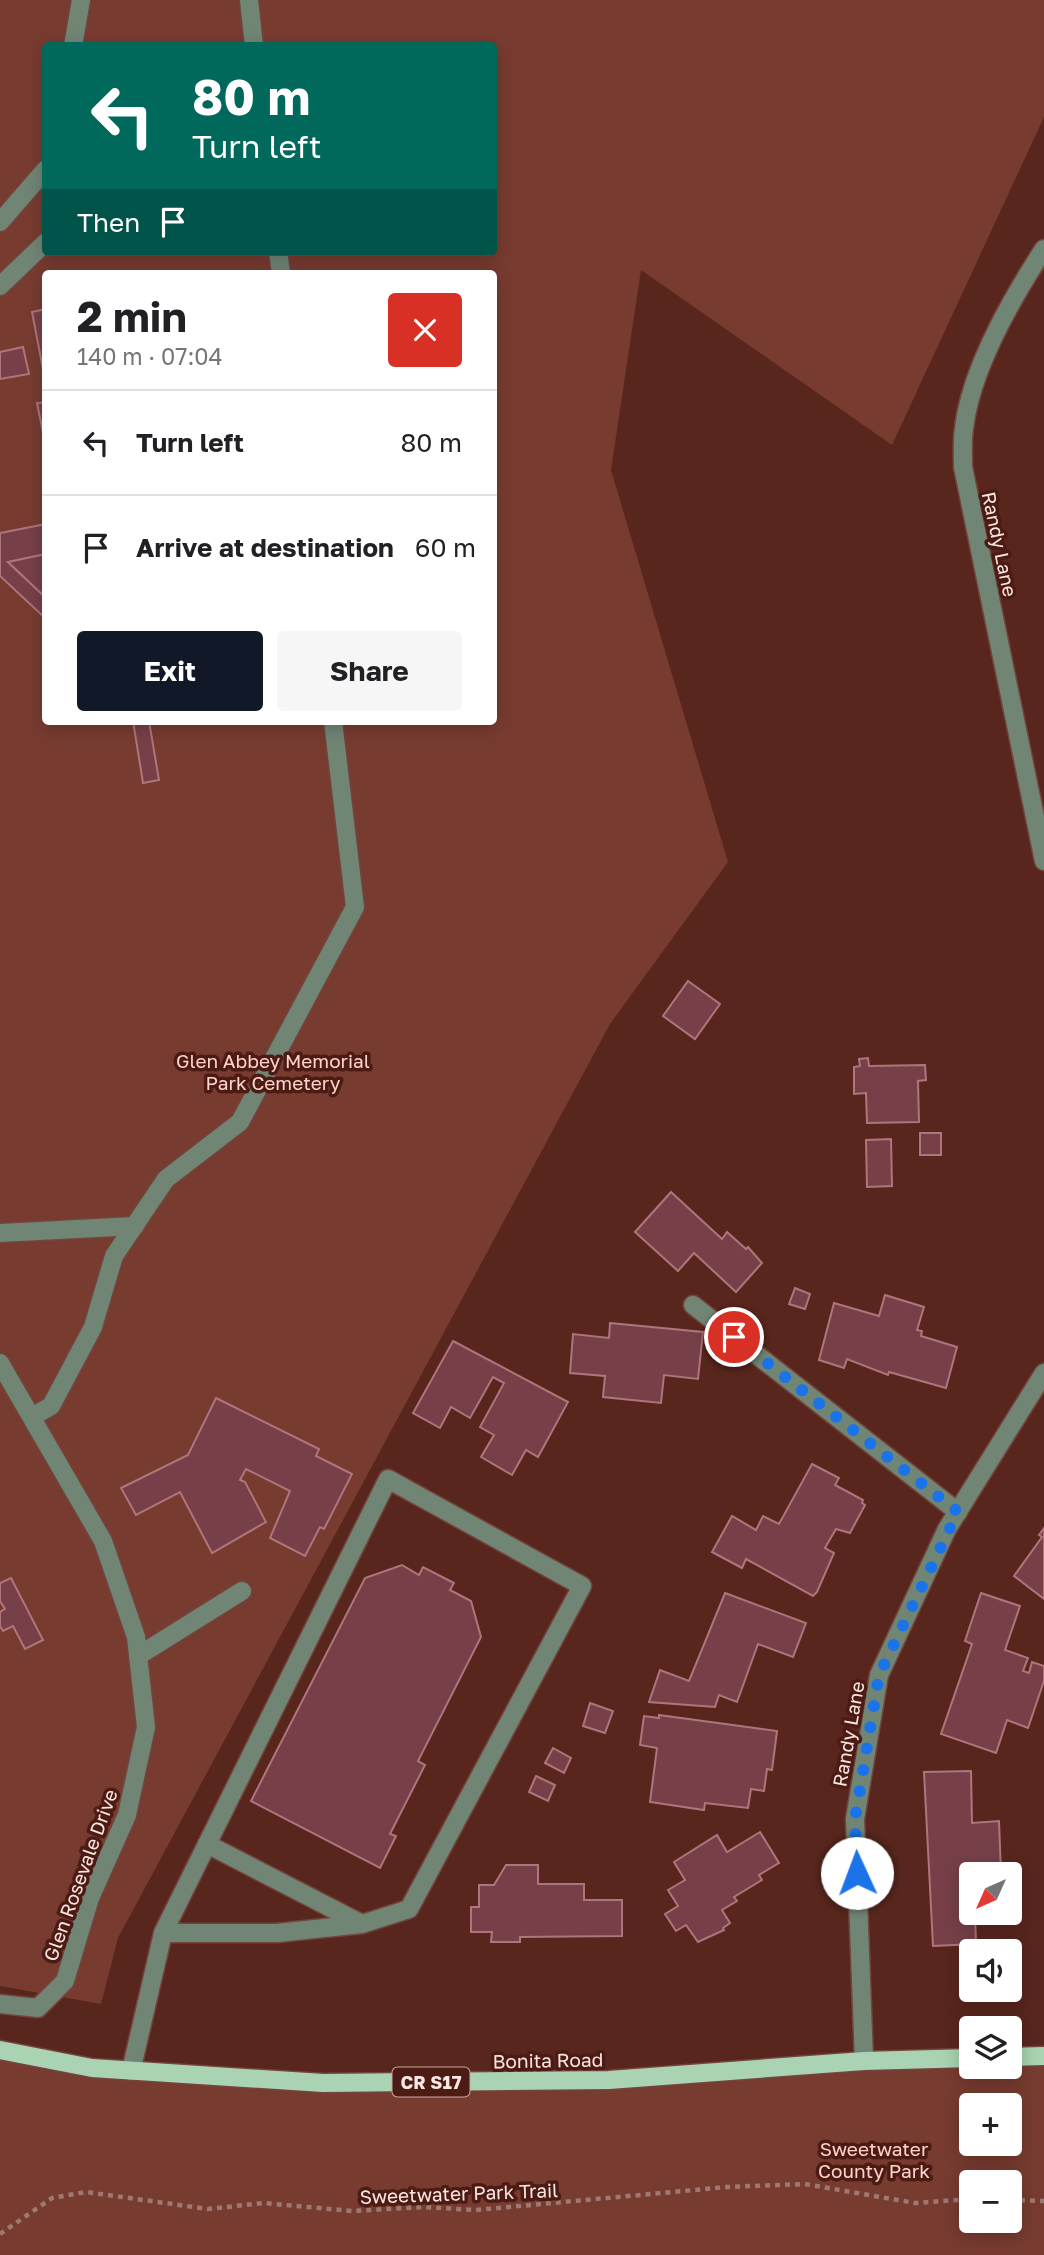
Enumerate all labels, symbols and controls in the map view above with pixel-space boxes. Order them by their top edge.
text: 80 m [192,67,310,126]
icon: left [77,70,168,161]
text: Turn left [192,127,321,165]
icon: arrive [154,203,192,241]
text: Then [77,207,140,238]
text: 2 min [77,291,187,341]
button: close [388,293,462,367]
text: 140 m · 07:04 [77,342,223,370]
icon: left [77,424,115,462]
text: Turn left [136,427,244,458]
text: 80 m [401,427,462,458]
street label: Randy Lane [978,489,1022,599]
icon: arrive [77,529,115,567]
text: Arrive at destination [136,532,394,563]
text: 60 m [415,532,476,563]
button: Exit [77,631,263,711]
button: Share [277,631,462,711]
park label: Glen Abbey Memorial Park Cemetery [176,1049,370,1094]
pin [704,1307,764,1367]
icon: arrive [715,1318,753,1356]
street label: Randy Lane [827,1679,869,1789]
street label: Glen Rosevale Drive [38,1786,122,1964]
position arrow [820,1836,894,1910]
north arrow [959,1862,1022,1925]
map controls [959,1862,1022,2233]
button: sound [959,1939,1022,2002]
button: layers [959,2016,1022,2079]
street label: Bonita Road [493,2048,603,2072]
road number: CR S17 [392,2068,470,2096]
button: + [959,2093,1022,2156]
park label: Sweetwater County Park [818,2137,930,2182]
button: − [959,2170,1022,2233]
street label: Sweetwater Park Trail [359,2178,559,2208]

